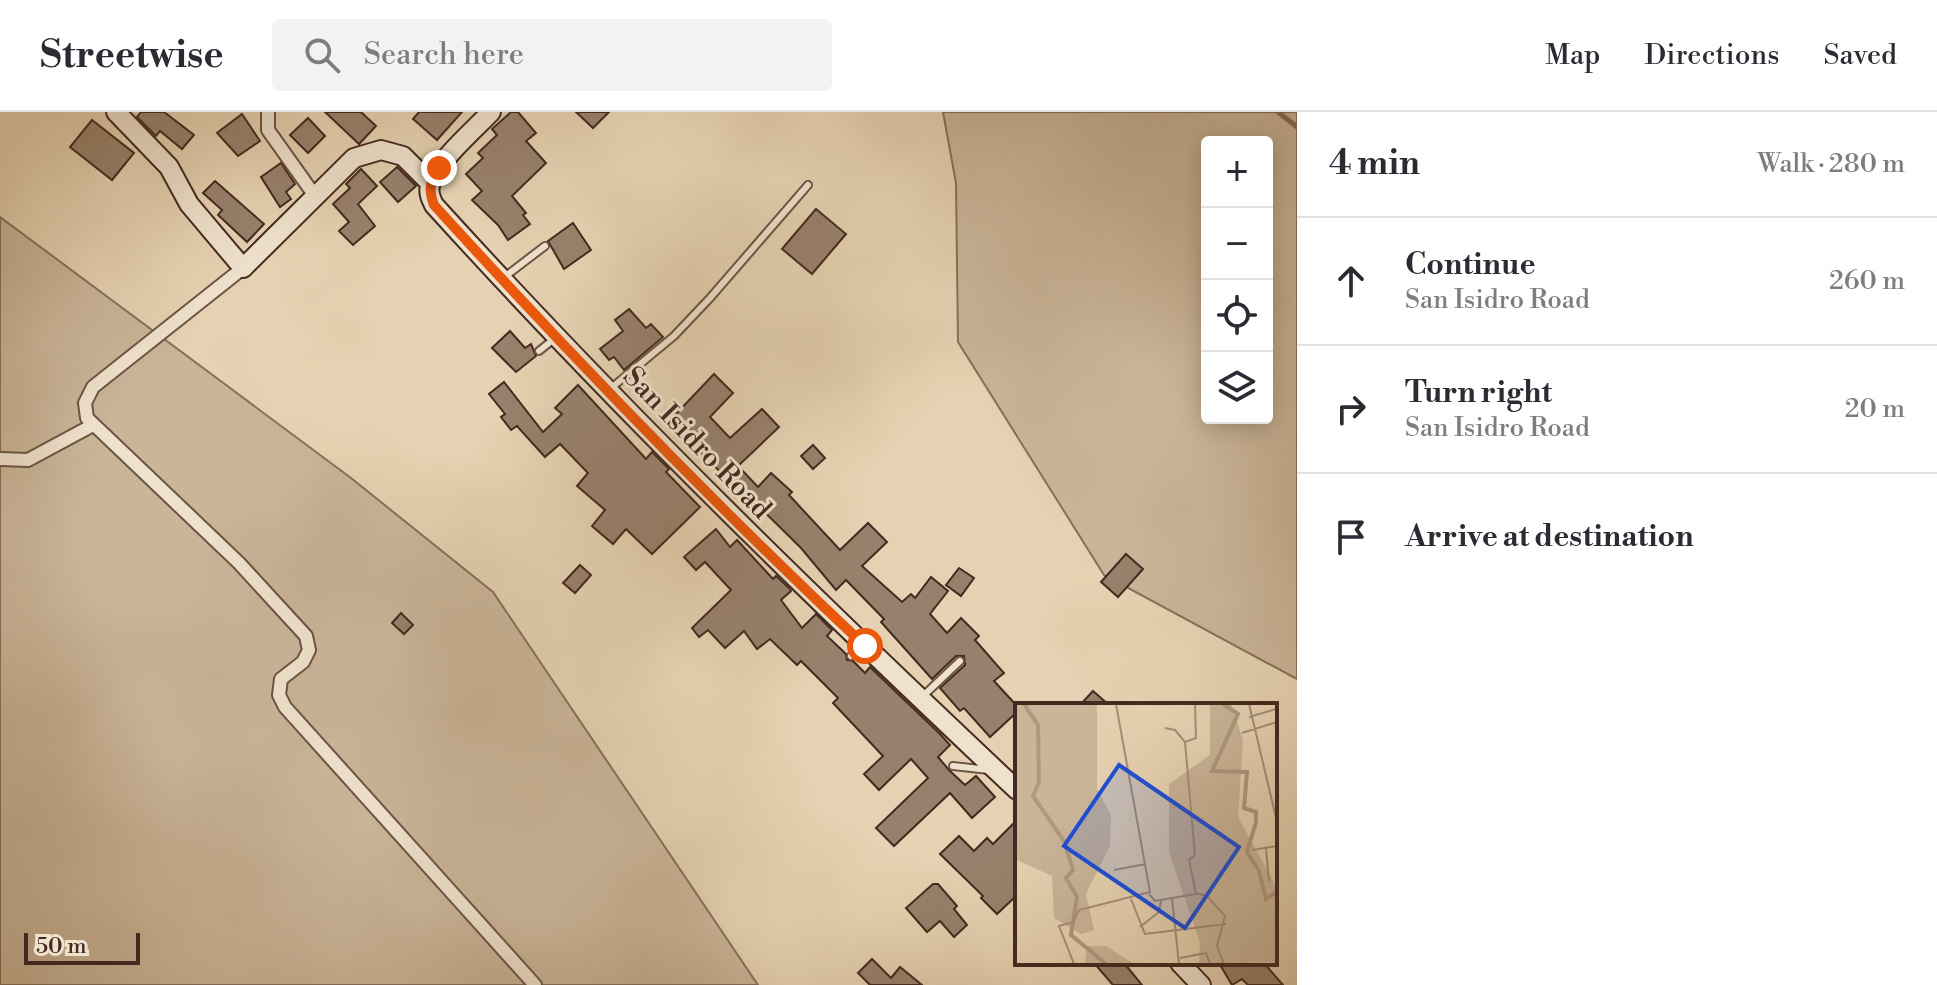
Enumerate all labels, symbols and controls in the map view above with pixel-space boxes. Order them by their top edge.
search box [272,19,832,91]
text: Streetwise [40,32,224,79]
icon: search [300,33,344,77]
text: Search here [364,36,524,74]
text: Map [1545,38,1600,73]
text: Directions [1644,38,1779,73]
text: Saved [1823,38,1897,73]
map controls [1201,136,1273,424]
button: + [1201,136,1273,208]
text: 4 min [1329,143,1420,185]
text: Walk · 280 m [1758,148,1905,180]
route end [421,150,457,186]
button: − [1201,208,1273,280]
text: Continue [1405,246,1536,284]
icon: ahead [1329,259,1373,303]
text: 260 m [1829,265,1905,297]
button: locate [1201,280,1273,352]
text: San Isidro Road [1405,284,1590,316]
button: layers [1201,352,1273,424]
street label: San Isidro Road [615,359,779,527]
text: Turn right [1405,374,1552,412]
icon: right [1329,387,1373,431]
text: 20 m [1845,393,1905,425]
text: San Isidro Road [1405,412,1590,444]
icon: arrive [1329,515,1373,559]
text: Arrive at destination [1405,518,1694,556]
route start [847,628,883,664]
inset map [1015,703,1277,965]
scale bar [24,929,140,965]
text: 50 m [36,933,87,960]

